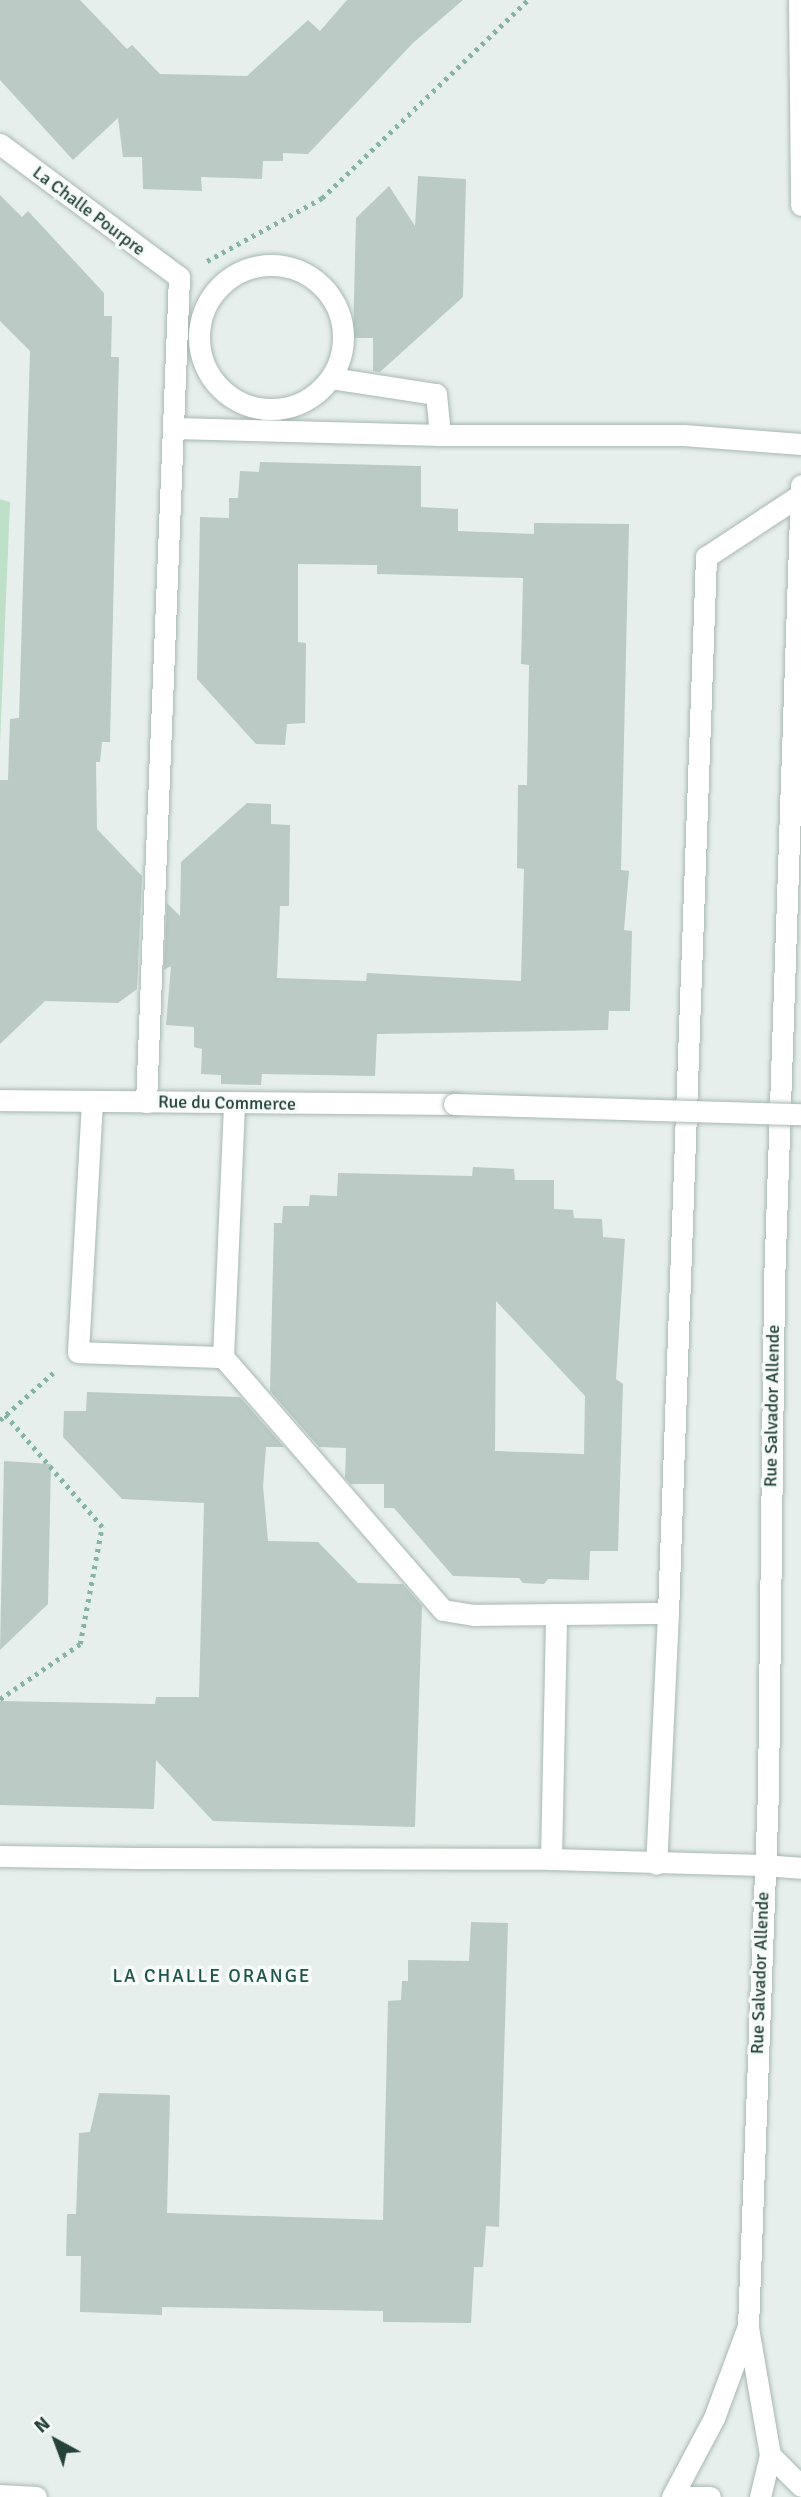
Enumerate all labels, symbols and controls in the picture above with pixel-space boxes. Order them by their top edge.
street label: La Challe Pourpre [28,162,150,260]
street label: Rue du Commerce [158,1091,296,1115]
street label: Rue Salvador Allende [760,1325,784,1487]
street label: Rue Salvador Allende [746,1891,774,2055]
district label: LA CHALLE ORANGE [114,1966,310,1988]
north arrow [21,2406,91,2476]
text: N [29,2412,55,2439]

